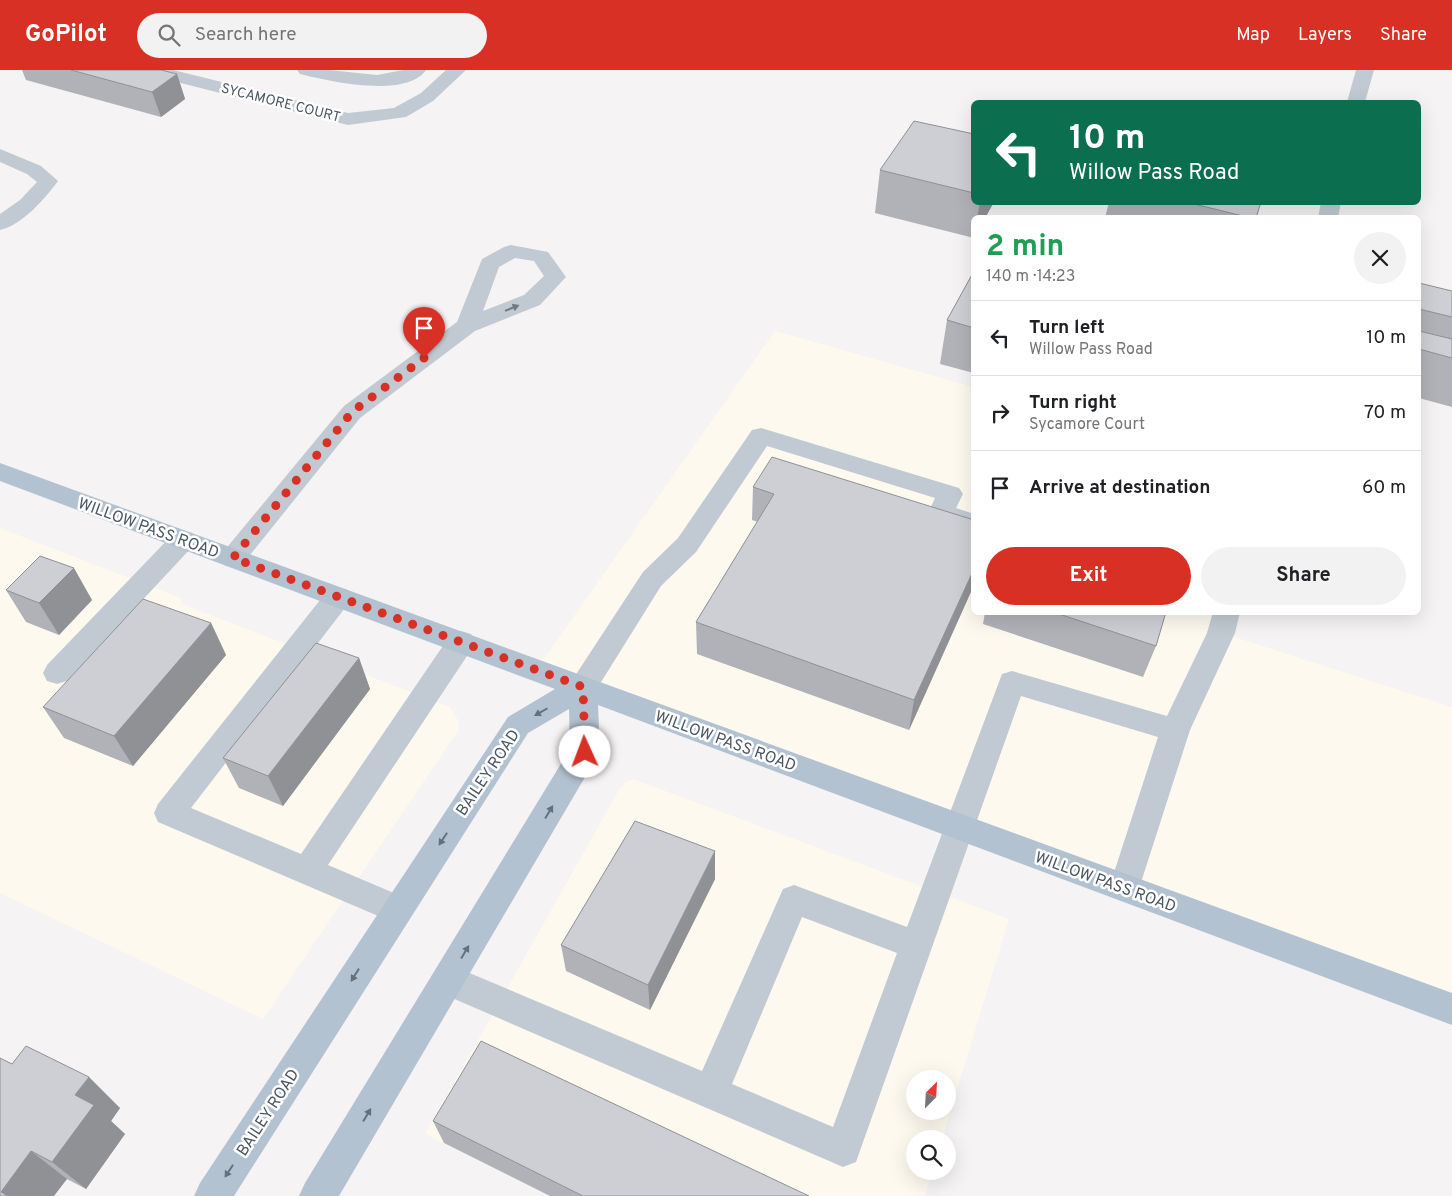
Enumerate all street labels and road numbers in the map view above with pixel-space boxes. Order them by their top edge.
street label: SYCAMORE COURT [219,80,342,127]
street label: WILLOW PASS ROAD [75,494,222,564]
street label: WILLOW PASS ROAD [652,707,799,777]
street label: BAILEY ROAD [452,726,525,820]
street label: WILLOW PASS ROAD [1032,848,1179,918]
street label: BAILEY ROAD [233,1066,304,1160]

